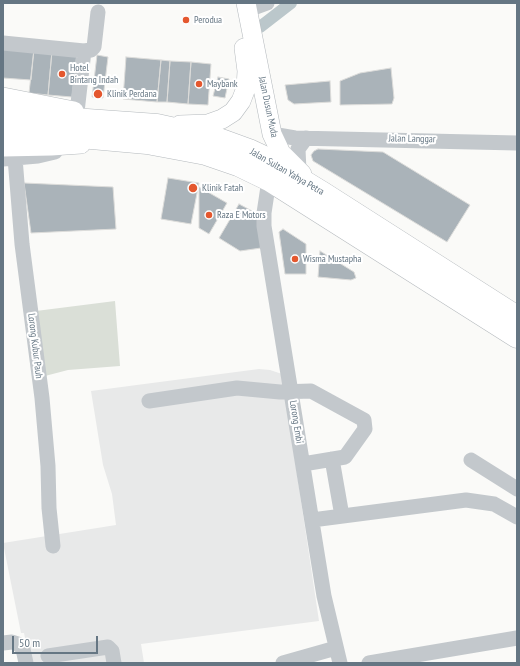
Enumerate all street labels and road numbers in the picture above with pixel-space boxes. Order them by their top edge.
street label: Jalan Dusun Muda [256,75,280,139]
street label: Jalan Langgar [388,133,436,145]
street label: Jalan Sultan Yahya Petra [248,146,326,198]
street label: Lorong Kubur Pauh [25,313,45,379]
street label: Lorong Embi [287,400,305,444]

